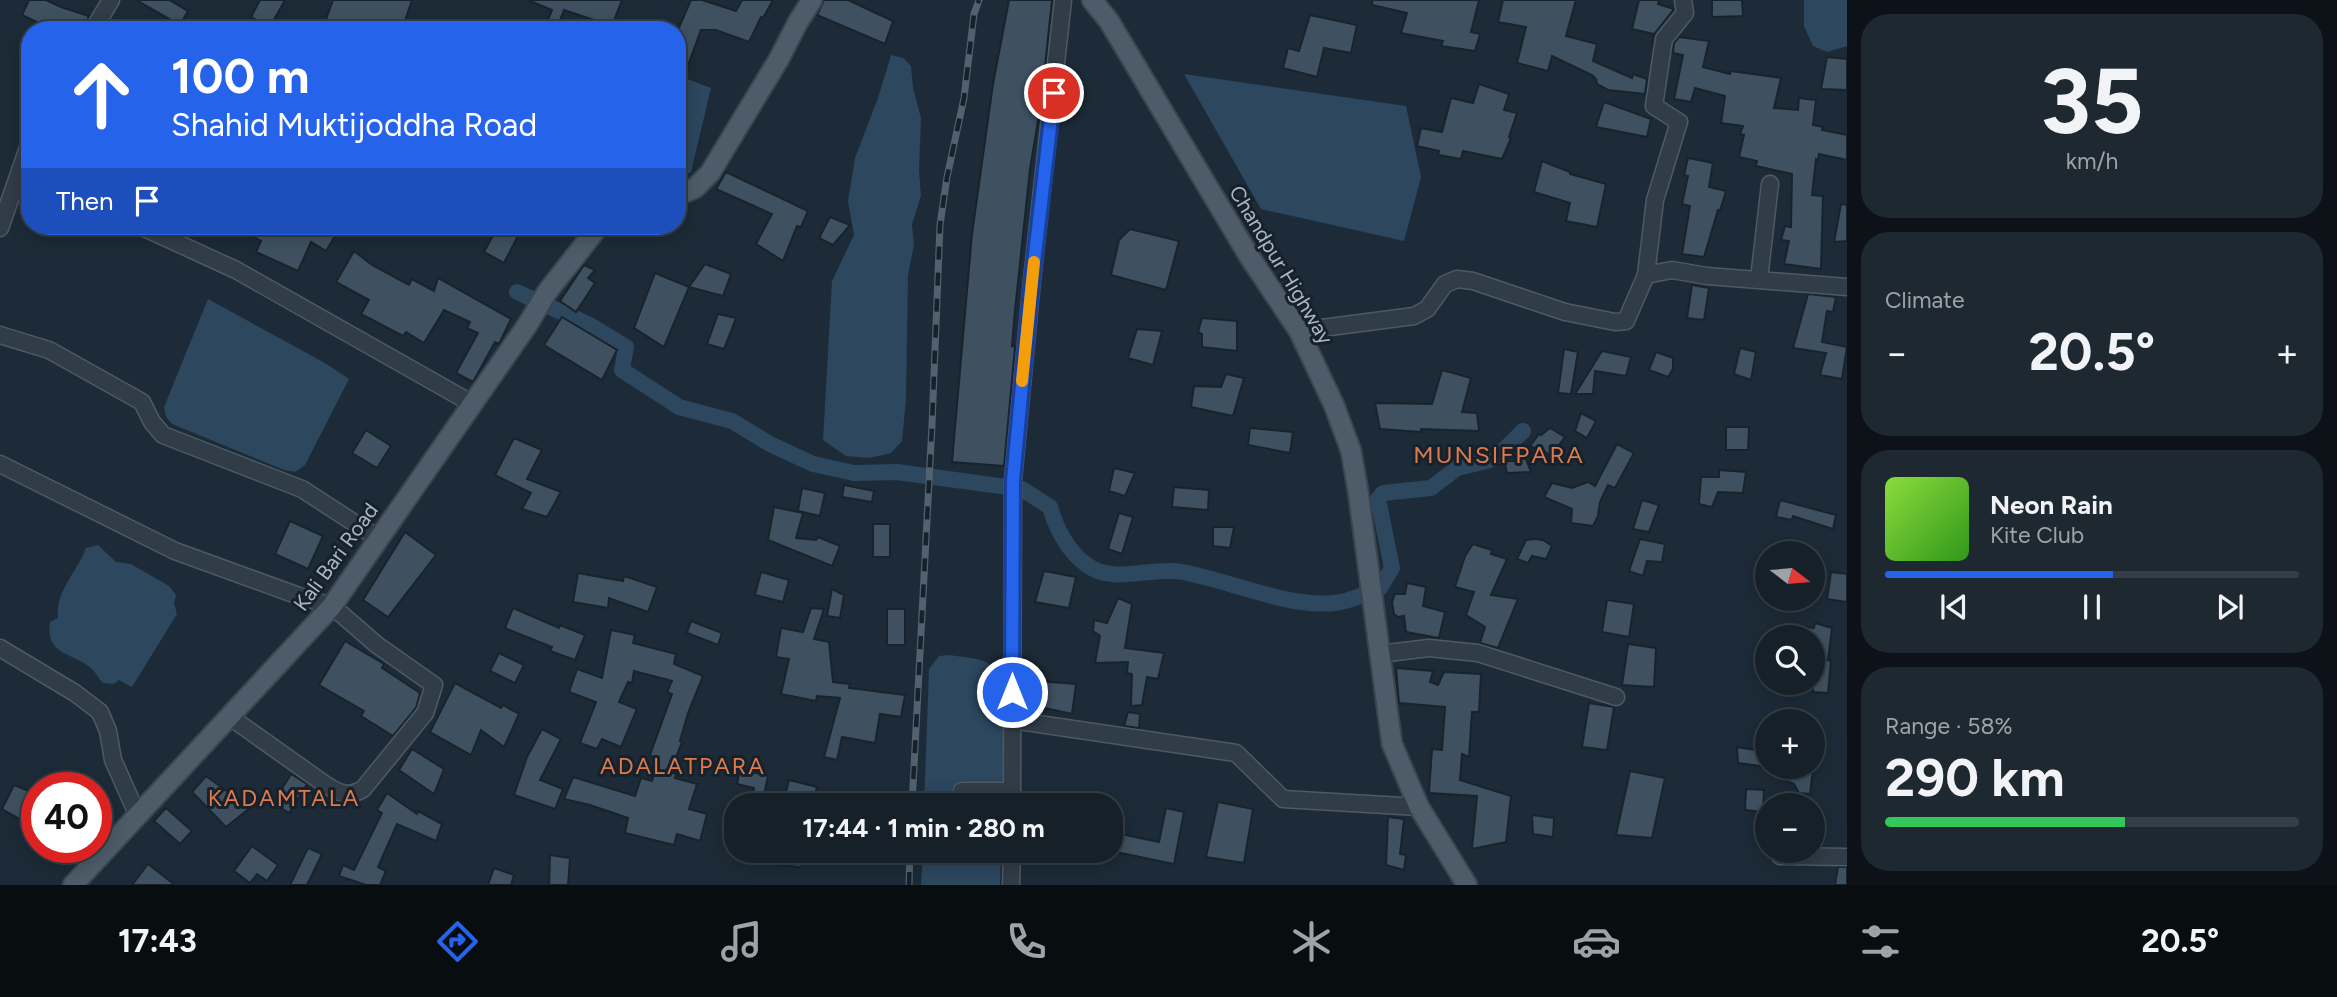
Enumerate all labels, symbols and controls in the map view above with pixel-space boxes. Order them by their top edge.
text: 100 m [171,46,310,105]
text: 35 [2040,47,2144,156]
icon: ahead [56,49,147,140]
pin [1024,63,1084,123]
icon: arrive [1035,74,1073,112]
text: Shahid Muktijoddha Road [171,106,537,144]
text: km/h [2066,147,2118,175]
street label: Chandpur Highway [1224,181,1339,348]
icon: arrive [128,182,166,220]
text: Then [56,185,114,217]
text: Climate [1885,286,1964,314]
text: 20.5° [2029,321,2155,383]
text: − [1885,330,1909,376]
text: + [2275,330,2299,376]
district label: MUNSIFPARA [1413,440,1585,469]
text: Neon Rain [1990,489,2113,521]
street label: Kali Bari Road [288,498,383,615]
text: Kite Club [1990,521,2084,549]
north arrow [1755,541,1825,611]
map controls [1755,541,1825,863]
icon: previous [1935,588,1973,626]
icon: pause [2073,588,2111,626]
icon: next [2211,588,2249,626]
button: search [1755,625,1825,695]
position arrow [975,655,1049,729]
button: + [1755,709,1825,779]
text: Range · 58% [1885,712,2013,740]
text: 290 km [1885,747,2065,809]
district label: ADALATPARA [600,752,766,780]
speed limit sign: 40 [21,772,112,863]
district label: KADAMTALA [208,784,360,812]
button: − [1755,793,1825,863]
text: 17:44 · 1 min · 280 m [802,812,1045,844]
icon: directions [433,917,482,966]
icon: music [717,917,766,966]
icon: phone [1002,917,1051,966]
icon: climate [1287,917,1336,966]
icon: car [1572,917,1621,966]
icon: filters [1856,917,1905,966]
text: 17:43 [118,922,197,960]
text: 20.5° [2141,922,2219,960]

